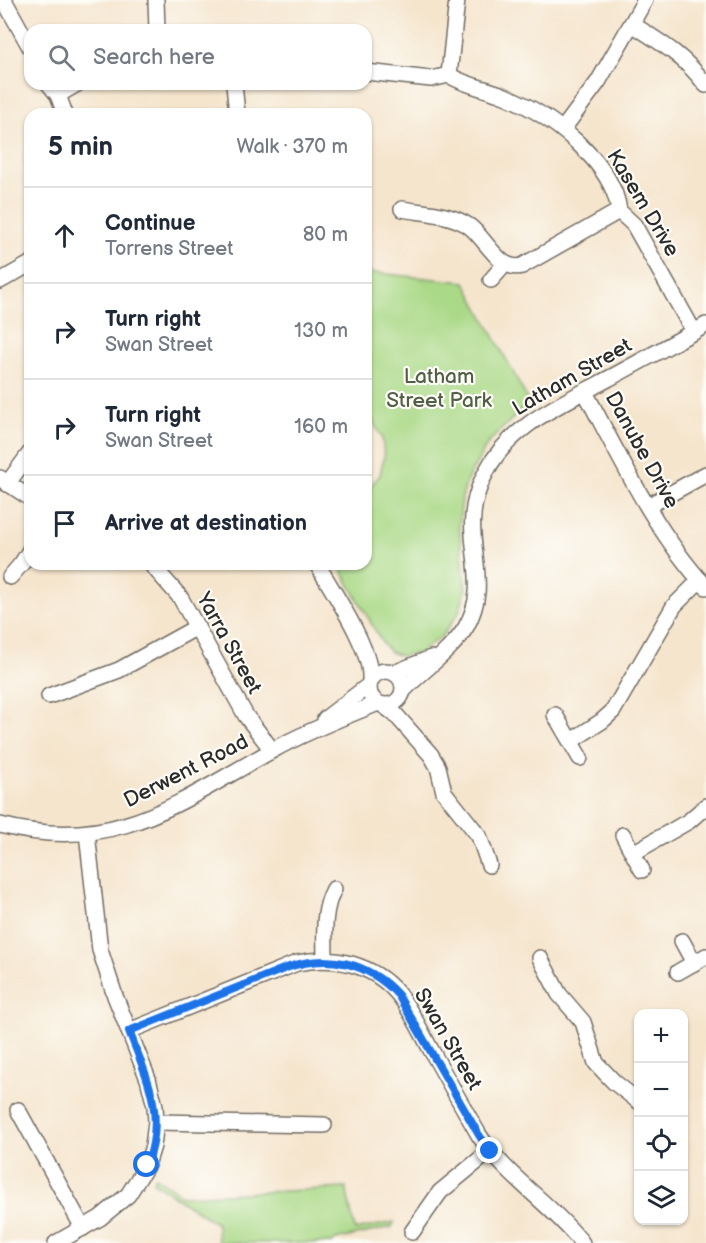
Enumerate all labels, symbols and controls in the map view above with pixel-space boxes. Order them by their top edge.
search box [24,24,372,90]
icon: search [45,41,78,74]
text: Search here [93,44,215,71]
text: 5 min [48,132,113,163]
text: Walk · 370 m [236,135,348,159]
street label: Kasem Drive [601,145,685,261]
text: Continue [105,210,195,237]
icon: ahead [48,219,81,252]
text: 80 m [303,223,348,247]
text: Torrens Street [105,237,233,261]
text: Turn right [105,306,201,333]
icon: right [48,315,81,348]
text: 130 m [294,319,348,343]
text: Swan Street [105,333,213,357]
street label: Latham Street [508,333,637,421]
park label: Latham Street Park [386,364,492,413]
street label: Danube Drive [600,387,684,513]
text: Turn right [105,402,201,429]
icon: right [48,411,81,444]
text: 160 m [294,415,348,439]
text: Swan Street [105,429,213,453]
icon: arrive [48,507,81,540]
text: Arrive at destination [105,510,307,537]
street label: Yarra Street [190,587,267,698]
street label: Derwent Road [120,729,252,813]
street label: Swan Street [409,984,487,1095]
map controls [634,1009,688,1225]
button: + [634,1009,688,1063]
button: − [634,1063,688,1117]
button: locate [634,1117,688,1171]
route end [476,1137,502,1163]
route start [133,1151,159,1177]
button: layers [634,1171,688,1225]

